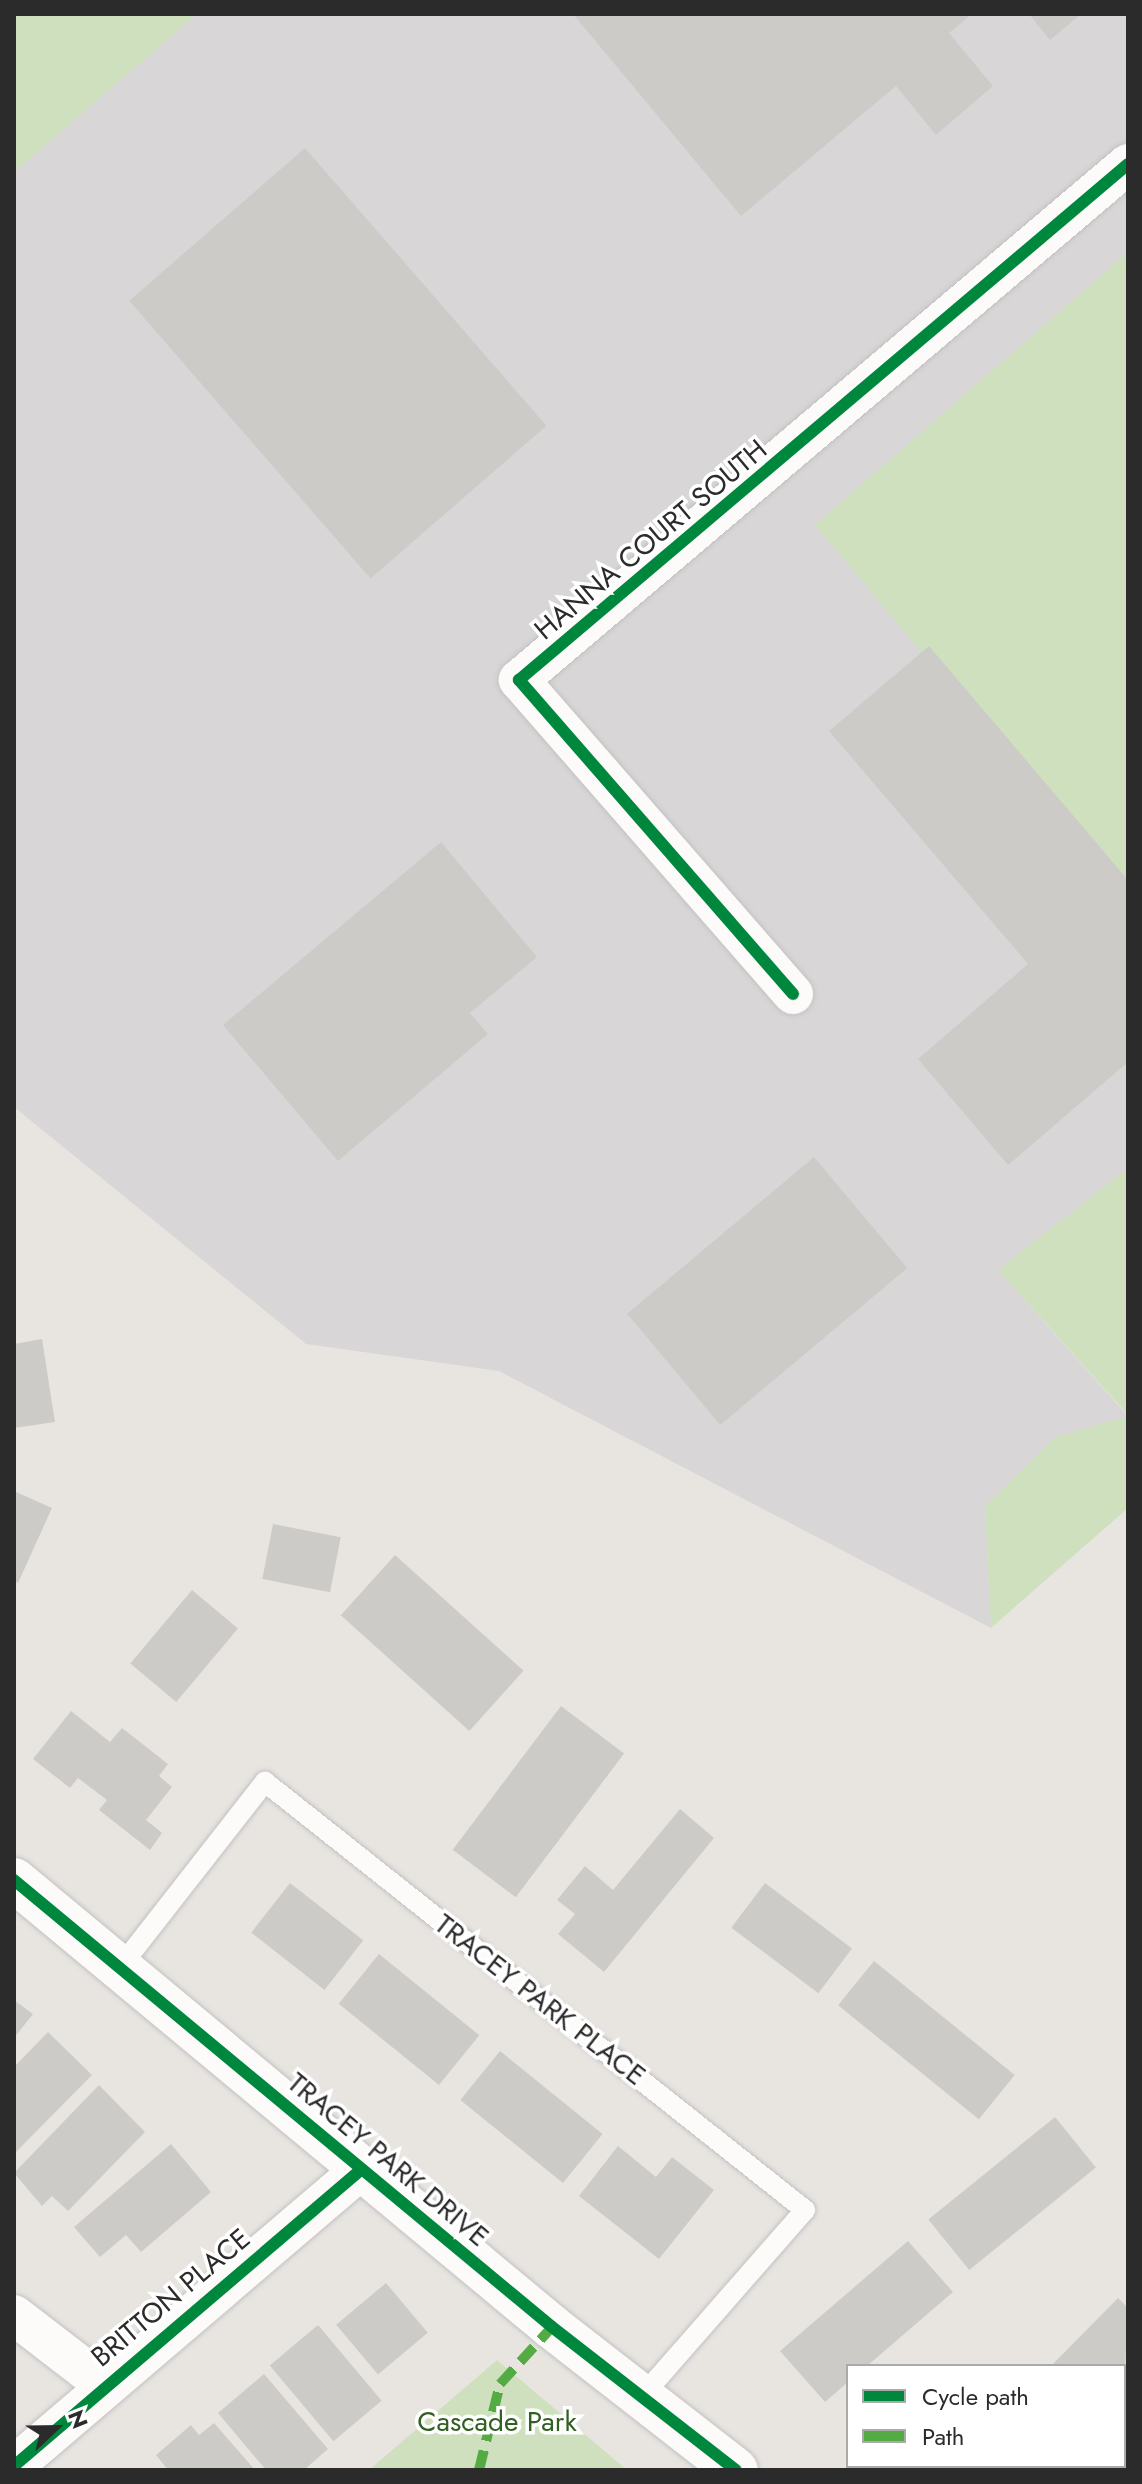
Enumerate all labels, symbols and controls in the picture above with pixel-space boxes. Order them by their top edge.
street label: HANNA COURT SOUTH [528,433,774,647]
street label: TRACEY PARK PLACE [428,1907,652,2093]
street label: TRACEY PARK DRIVE [281,2066,495,2254]
street label: BRITTON PLACE [85,2222,257,2374]
legend [846,2364,1126,2468]
text: Cycle path [922,2379,1029,2414]
north arrow [16,2388,96,2468]
text: N [60,2405,96,2433]
park label: Cascade Park [417,2405,577,2439]
text: Path [922,2419,964,2454]

